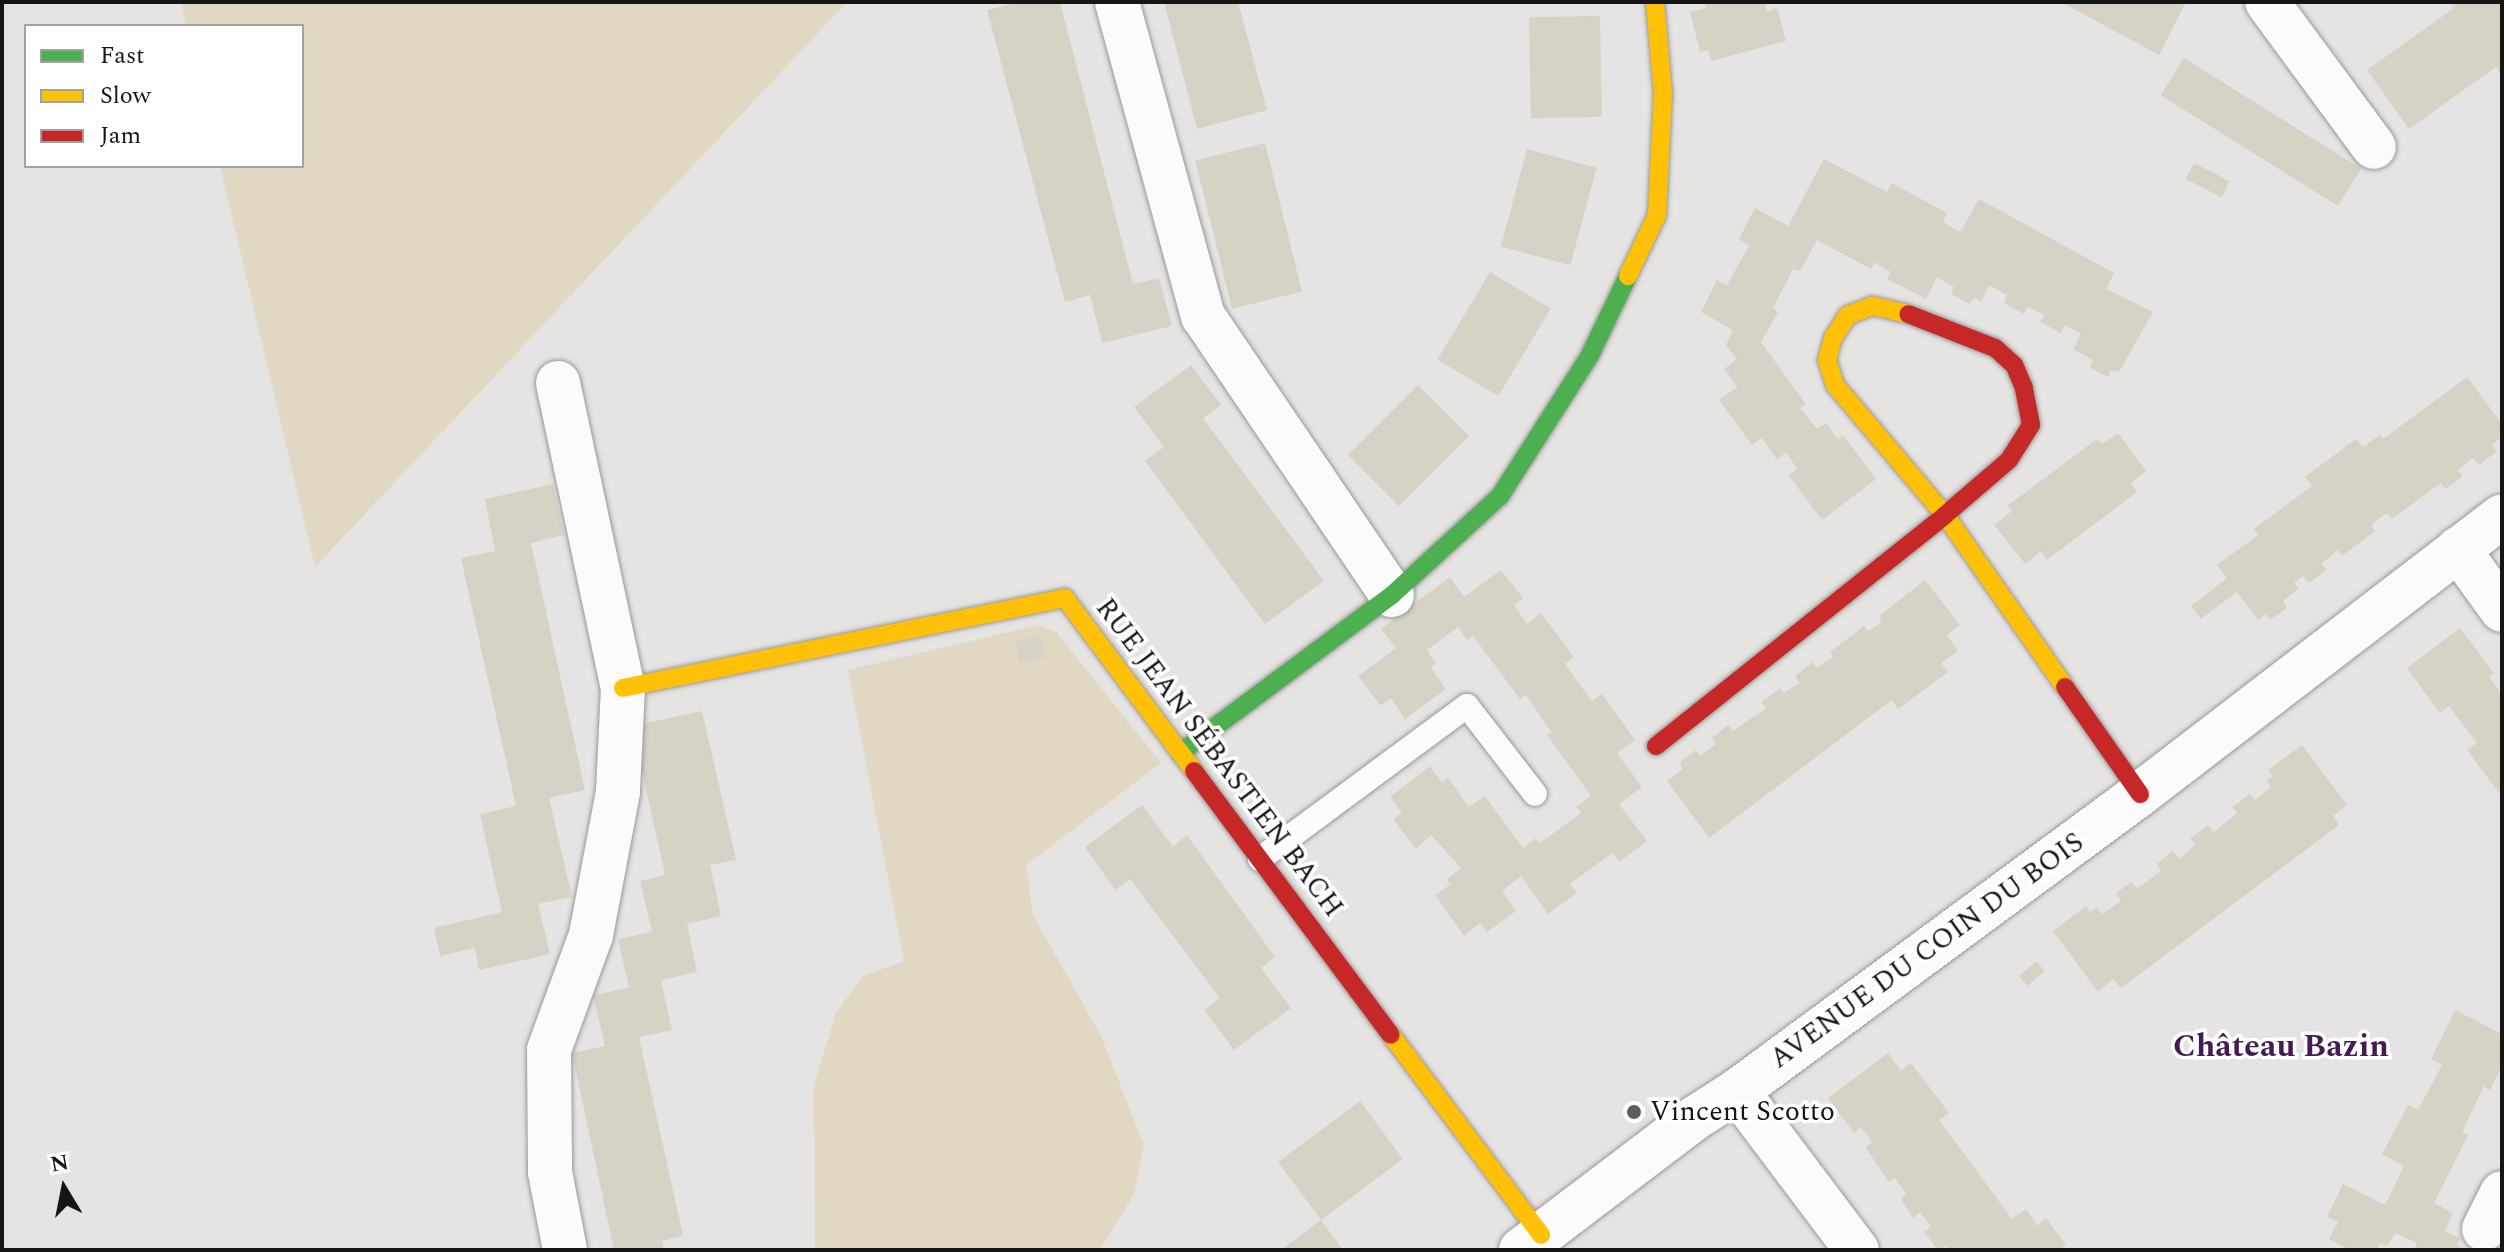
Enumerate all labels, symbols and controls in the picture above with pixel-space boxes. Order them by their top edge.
legend [24,24,304,168]
text: Fast [100,38,145,74]
text: Slow [100,78,151,114]
text: Jam [100,118,141,154]
street label: RUE JEAN SÉBASTIEN BACH [1088,592,1350,924]
street label: AVENUE DU COIN DU BOIS [1764,826,2090,1076]
district label: Château Bazin [2173,1028,2389,1066]
place label: Vincent Scotto [1650,1095,1835,1129]
marker: Vincent Scotto [1625,1103,1643,1121]
text: N [48,1146,71,1182]
north arrow [24,1148,104,1228]

